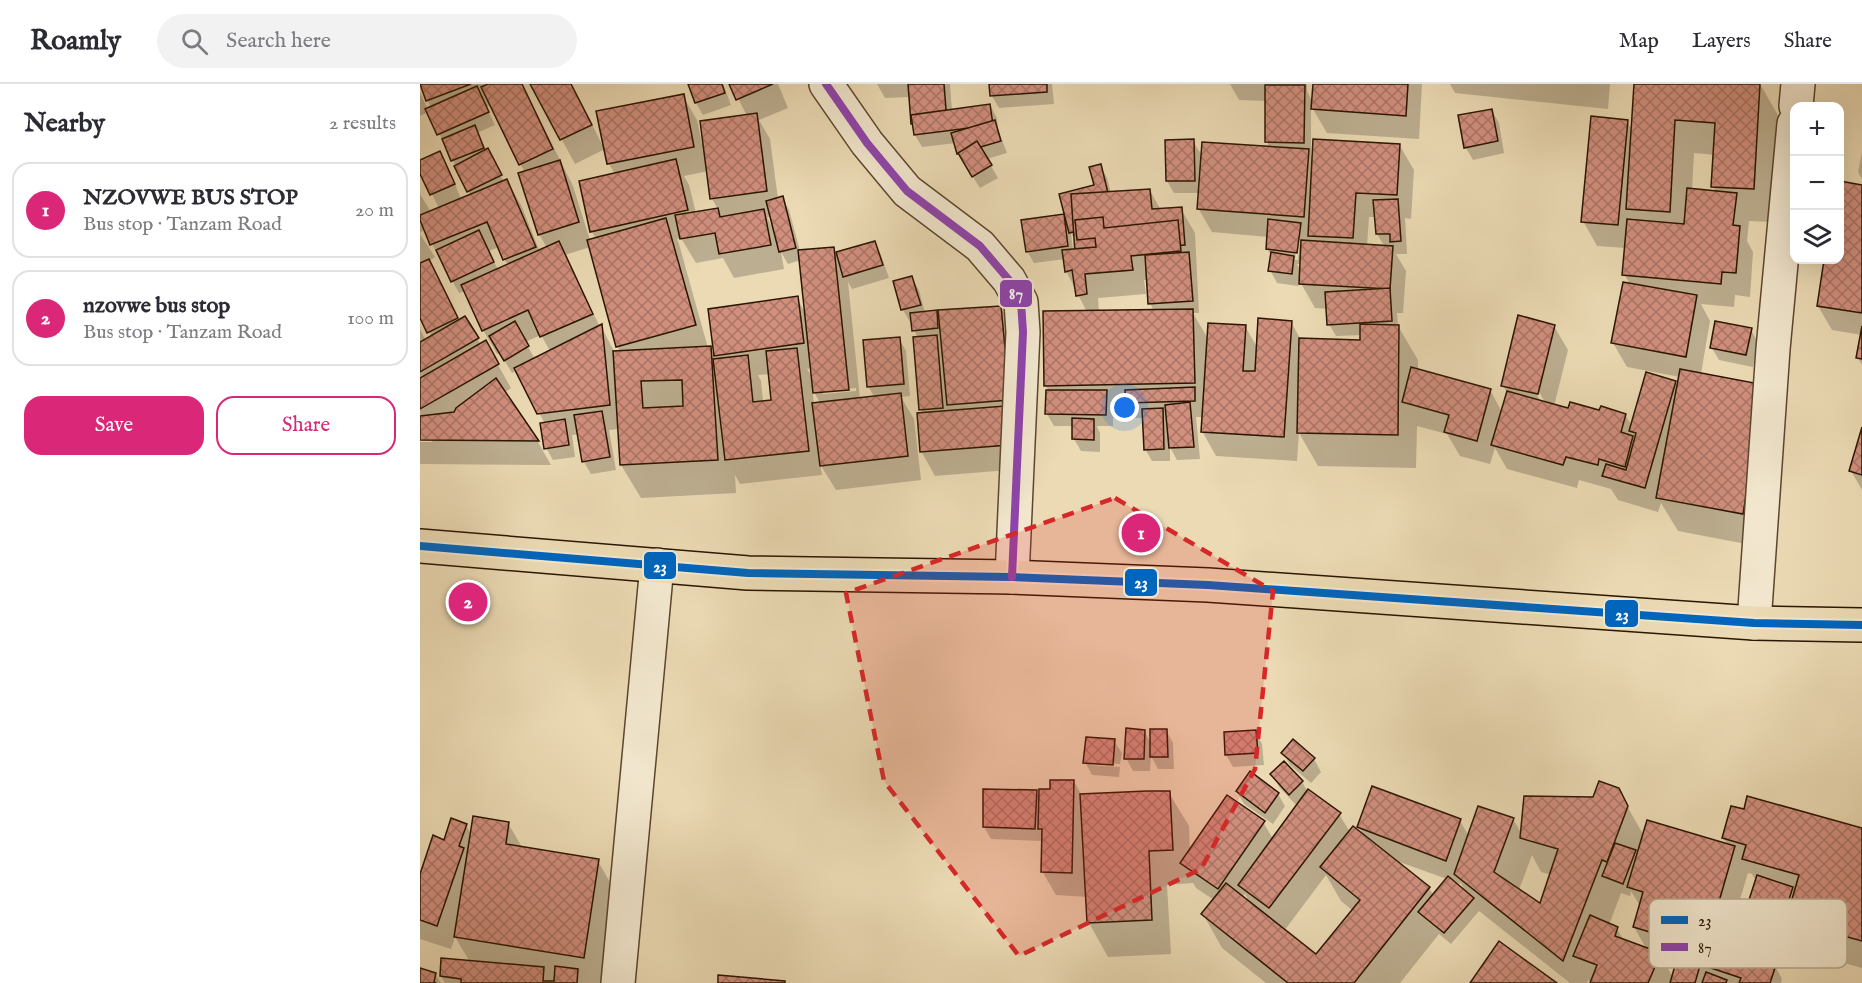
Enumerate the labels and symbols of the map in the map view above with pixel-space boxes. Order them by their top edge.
line badge: 87 [999,279,1033,308]
text: 87 [1009,285,1023,305]
your location [1110,393,1139,422]
pin: 1 [1122,510,1160,556]
line badge: 23 [643,551,677,580]
text: 23 [653,558,667,578]
line badge: 23 [1124,568,1158,597]
text: 23 [1134,574,1148,594]
pin: 2 [448,580,488,624]
line badge: 23 [1604,599,1639,628]
text: 23 [1615,606,1629,626]
legend [1649,899,1847,968]
text: 23 [1698,912,1711,932]
text: 87 [1698,939,1712,959]

